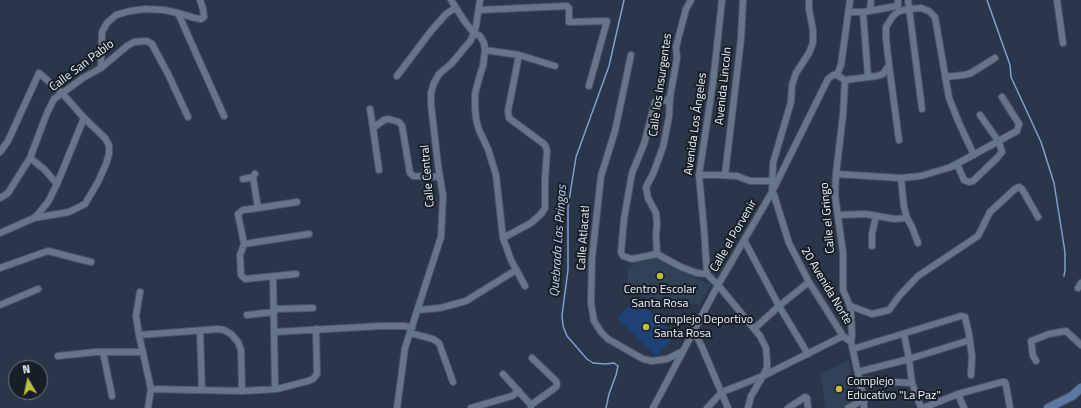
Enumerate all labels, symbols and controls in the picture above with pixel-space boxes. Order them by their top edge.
street label: Calle los Insurgentes [647,32,675,138]
street label: Calle San Pablo [47,37,117,95]
street label: Avenida Lincoln [713,46,735,126]
street label: Avenida Los Ángeles [682,72,710,176]
street label: Calle Central [418,144,438,208]
street label: Calle el Gringo [818,182,838,254]
water label: Quebrada Las Pringas [547,184,571,298]
street label: Calle el Porvenir [708,197,760,275]
street label: Calle Atlacatl [575,205,593,271]
street label: 20 Avenida Norte [797,245,855,327]
marker: Centro Escolar Santa Rosa [655,271,665,281]
place label: Centro Escolar Santa Rosa [624,283,696,311]
place label: Complejo Deportivo Santa Rosa [654,313,753,341]
marker: Complejo Deportivo Santa Rosa [641,322,651,332]
north arrow [8,360,48,400]
text: N [21,361,31,378]
place label: Complejo Educativo "La Paz" [847,375,941,403]
marker: Complejo Educativo "La Paz" [834,384,844,394]

